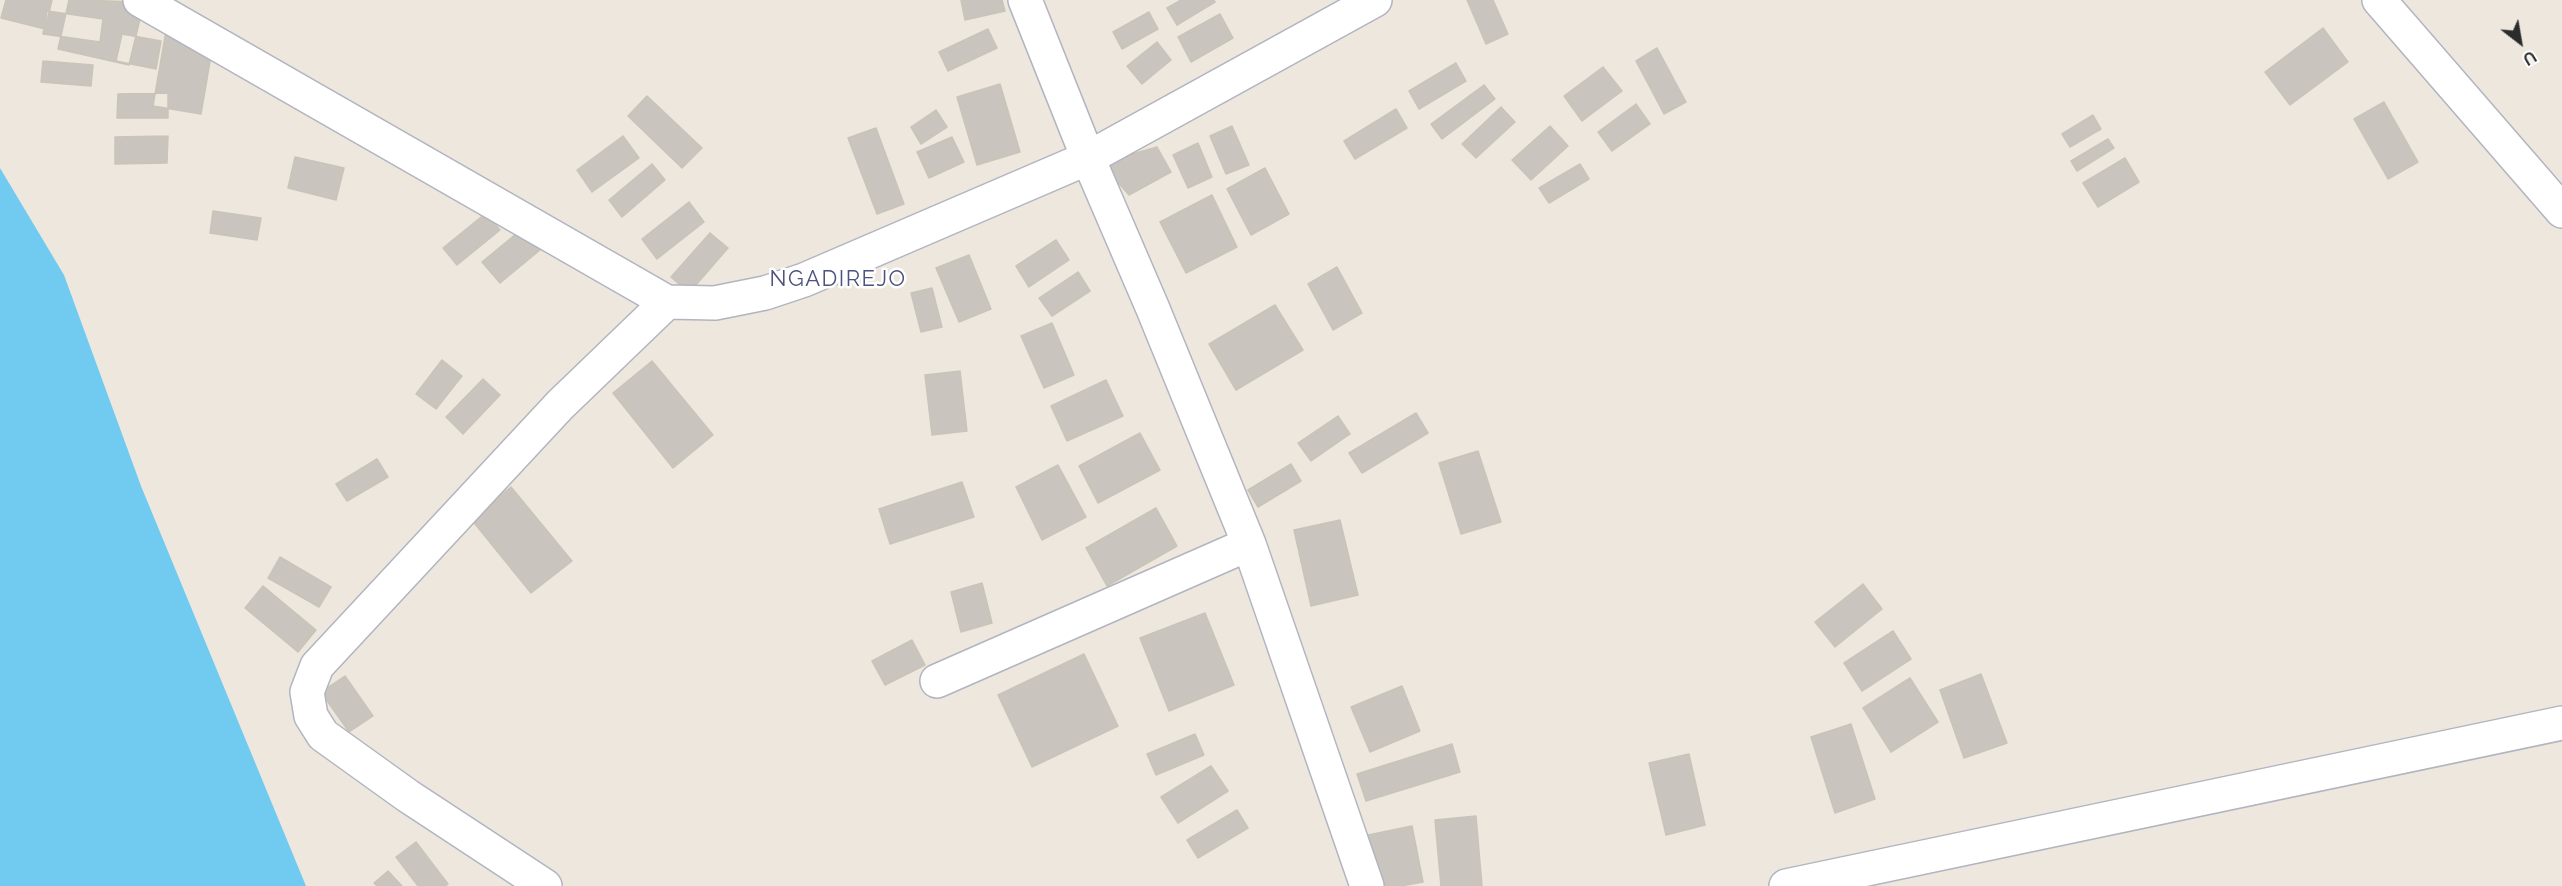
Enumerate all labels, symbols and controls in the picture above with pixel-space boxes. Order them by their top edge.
north arrow [2490,12,2550,72]
text: U [2519,47,2540,69]
district label: NGADIREJO [769,266,907,292]

